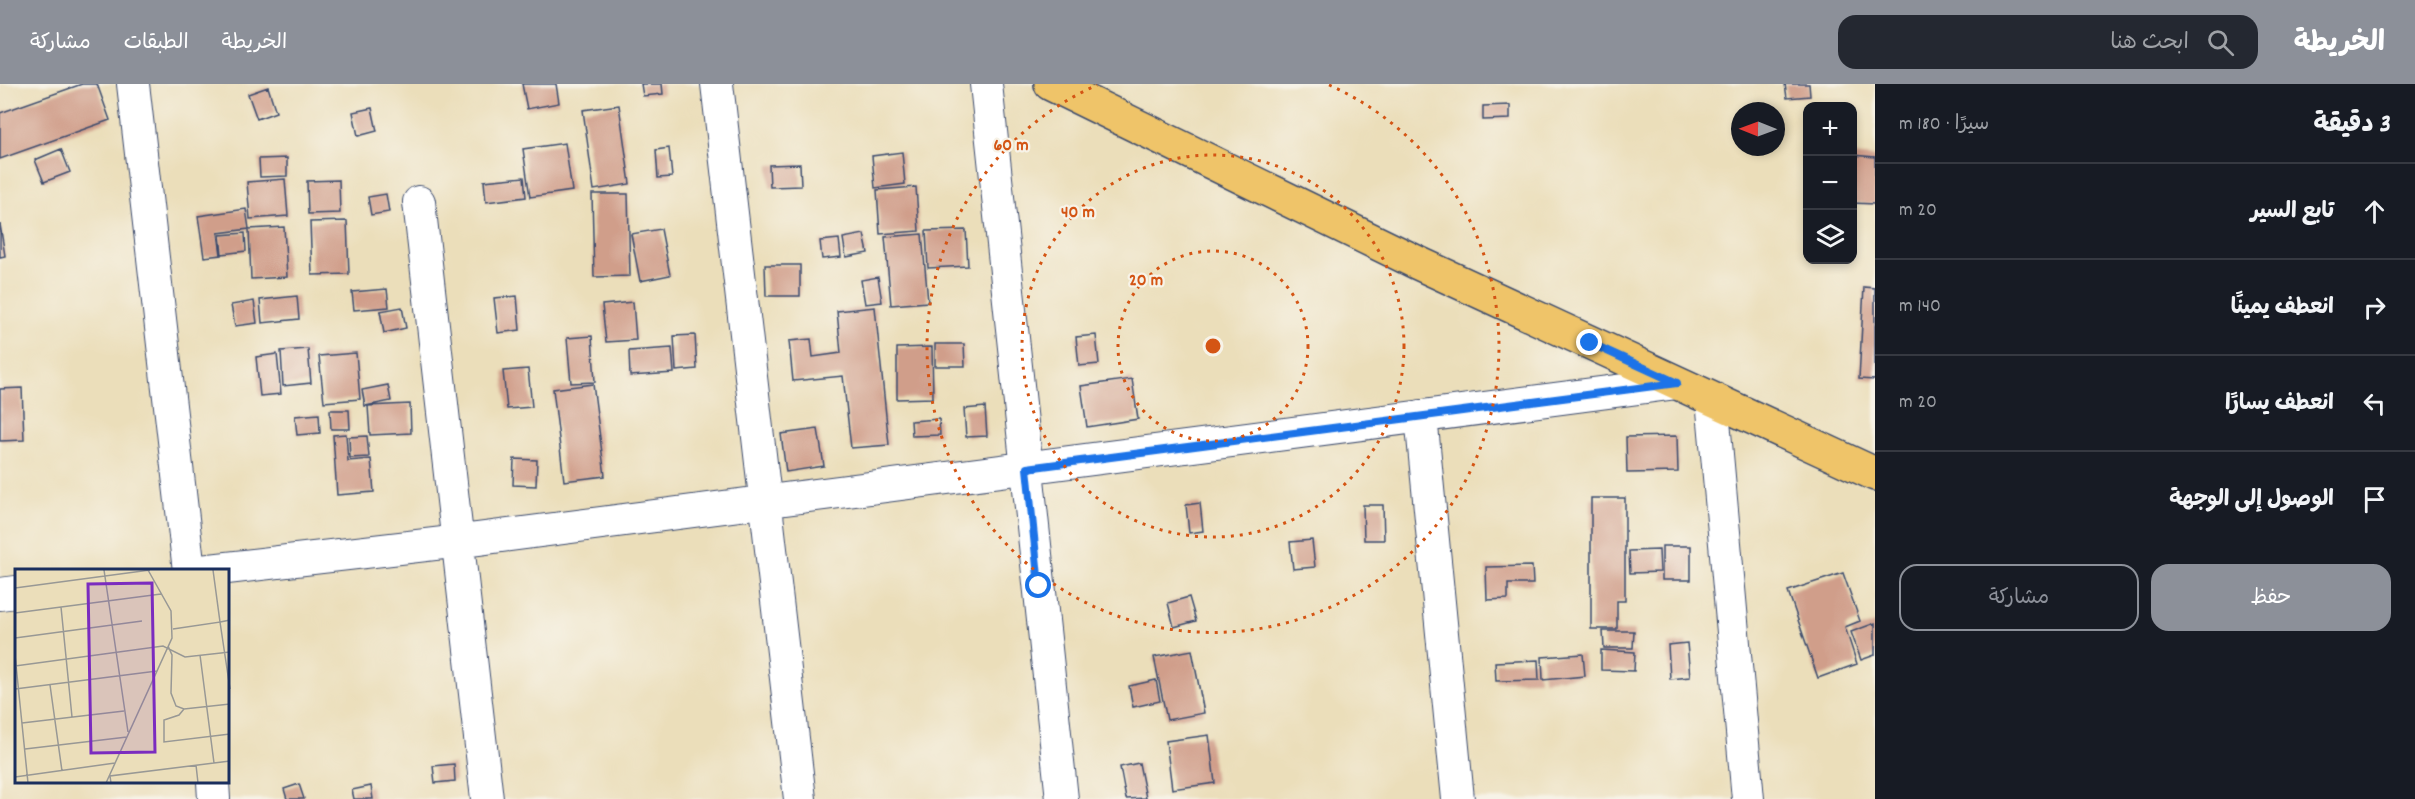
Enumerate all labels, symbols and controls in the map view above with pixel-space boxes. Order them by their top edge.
search box [1838,15,2258,69]
text: الخريطة [2294,25,2385,65]
icon: search [2204,26,2237,59]
text: ابحث هنا [2110,28,2189,59]
text: مشاركة [30,29,91,59]
text: الطبقات [124,29,189,59]
text: الخريطة [222,29,287,59]
north arrow [1731,102,1785,156]
map controls [1803,102,1857,264]
button: + [1803,102,1857,156]
text: 3 دقيقة [2314,107,2391,144]
text: سيرًا · 180 m [1899,111,1989,139]
text: 60 m [993,134,1029,159]
button: − [1803,156,1857,210]
icon: ahead [2358,195,2391,228]
text: 20 m [1899,197,1937,225]
text: تابع السير [2251,197,2334,228]
text: 40 m [1061,201,1095,226]
button: layers [1803,210,1857,264]
text: 20 m [1129,269,1163,294]
icon: right [2358,291,2391,324]
text: 140 m [1899,293,1941,321]
text: انعطف يمينًا [2231,293,2334,324]
route end [1576,329,1602,355]
centre of rings [1203,336,1223,356]
icon: left [2358,387,2391,420]
text: 20 m [1899,389,1937,417]
text: انعطف يسارًا [2225,389,2334,420]
icon: arrive [2358,483,2391,516]
text: الوصول إلى الوجهة [2169,485,2334,516]
button: مشاركة [1899,564,2139,631]
button: حفظ [2151,564,2391,631]
inset map [15,569,230,784]
route start [1025,572,1051,598]

